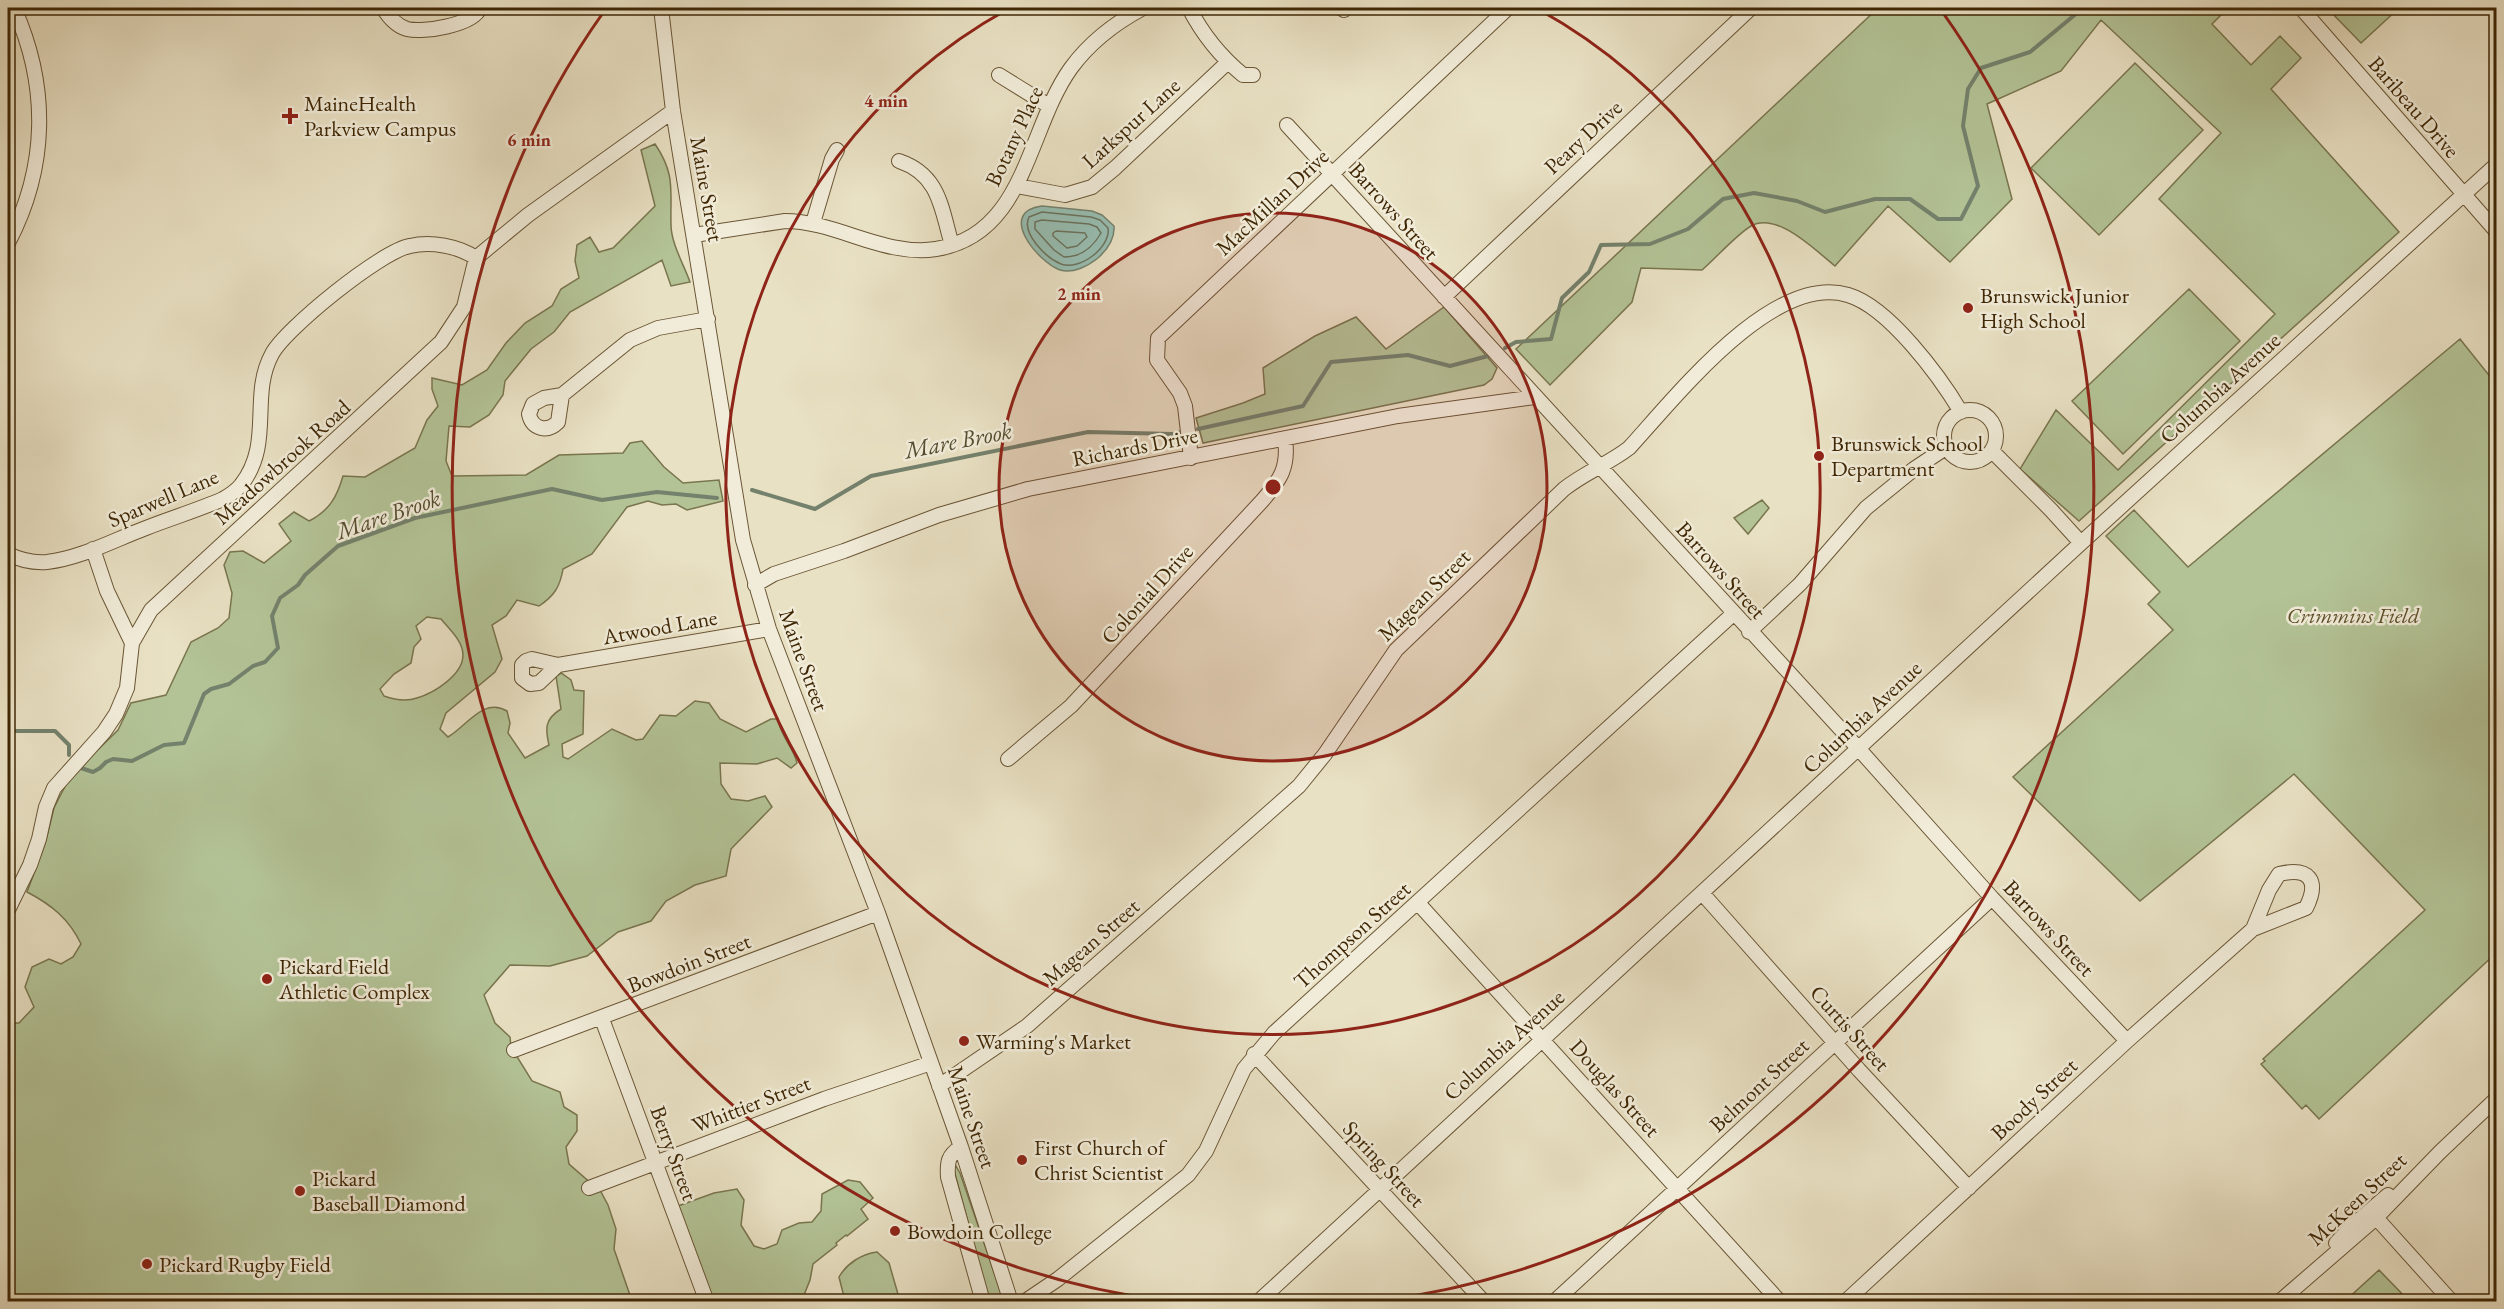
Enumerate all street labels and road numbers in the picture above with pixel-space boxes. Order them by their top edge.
street label: Baribeau Drive [2362,50,2467,164]
street label: Larkspur Lane [1076,71,1187,175]
street label: Botany Place [978,81,1050,191]
street label: Peary Drive [1538,93,1629,181]
street label: Maine Street [683,134,731,244]
street label: MacMillan Drive [1209,142,1335,262]
street label: Barrows Street [1342,156,1446,266]
street label: Columbia Avenue [2153,326,2287,450]
street label: Meadowbrook Road [207,392,357,531]
street label: Richards Drive [1070,421,1201,473]
street label: Sparwell Lane [103,462,223,534]
street label: Barrows Street [1669,515,1773,625]
street label: Colonial Drive [1094,538,1200,650]
street label: Magean Street [1372,542,1477,647]
street label: Atwood Lane [599,603,720,652]
street label: Maine Street [772,605,836,715]
street label: Columbia Avenue [1796,654,1928,780]
street label: Barrows Street [1997,874,2101,983]
street label: Thompson Street [1287,875,1417,995]
street label: Magean Street [1036,892,1146,992]
street label: Bowdoin Street [623,926,755,1000]
street label: Curtis Street [1804,979,1897,1077]
street label: Columbia Avenue [1437,983,1571,1107]
street label: Belmont Street [1703,1031,1815,1139]
street label: Douglas Street [1563,1033,1667,1143]
street label: Boody Street [1985,1051,2084,1147]
street label: Maine Street [941,1062,1003,1172]
street label: Whittier Street [688,1068,815,1140]
street label: Berry Street [644,1102,705,1204]
street label: Spring Street [1336,1115,1432,1214]
street label: McKeen Street [2302,1146,2413,1252]

